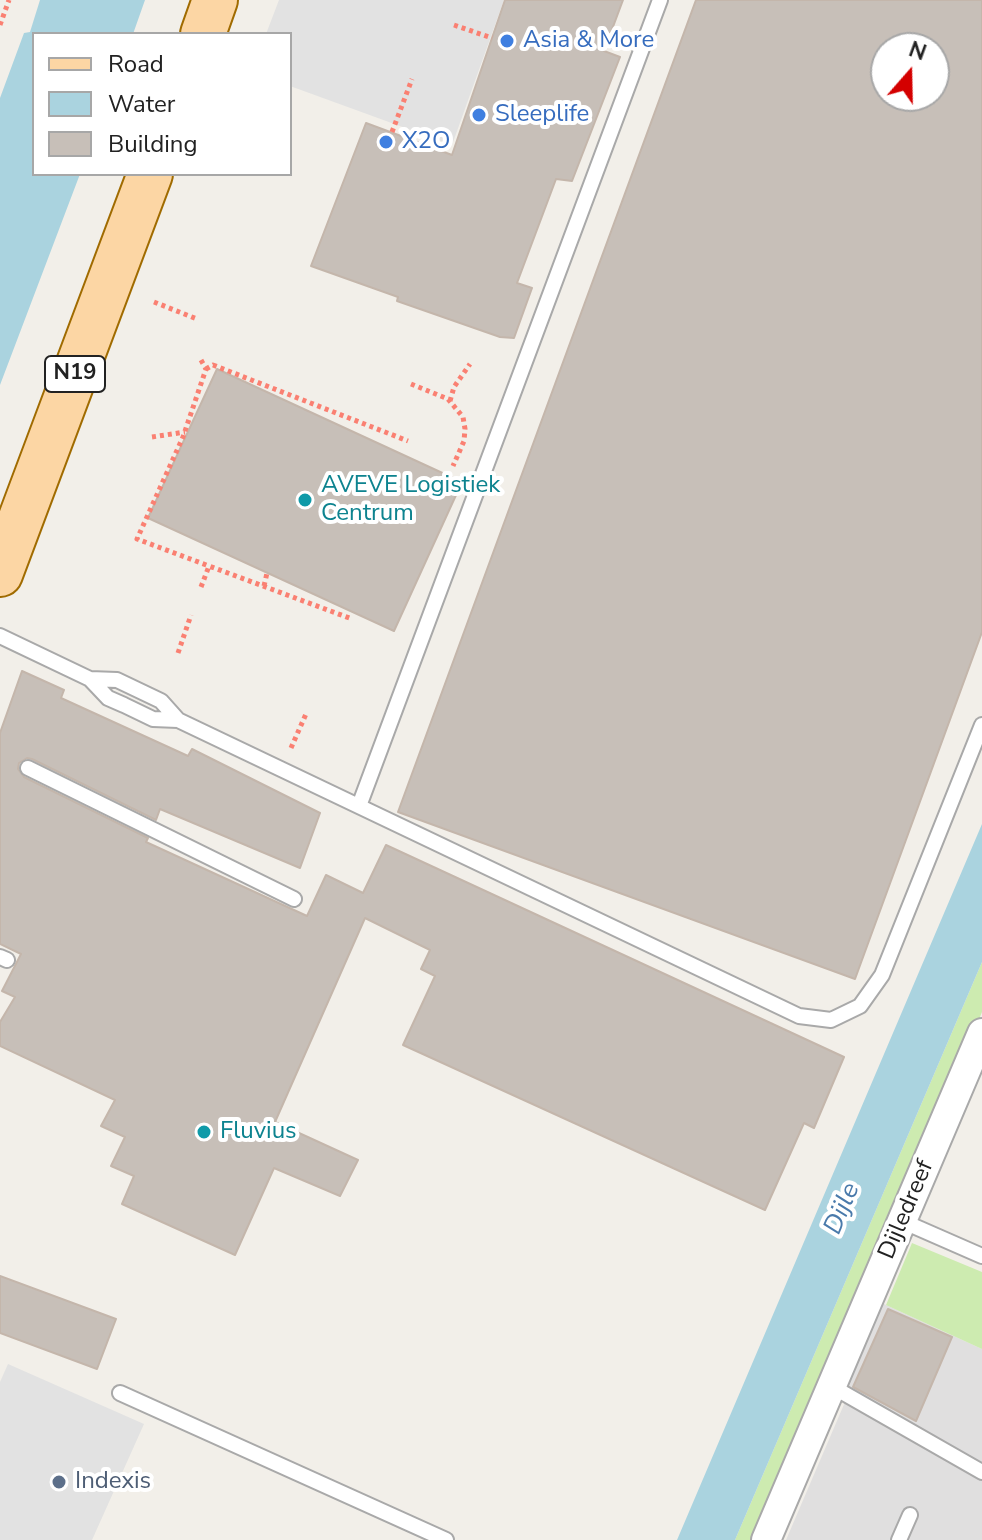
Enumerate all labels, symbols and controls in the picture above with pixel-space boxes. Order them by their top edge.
place label: Asia & More [523,27,654,55]
legend [32,32,292,176]
marker: Asia & More [498,32,516,50]
north arrow [870,32,950,112]
text: N [905,34,930,68]
text: Road [108,48,164,80]
text: Water [108,88,175,120]
place label: Sleeplife [495,101,589,129]
marker: Sleeplife [470,106,488,124]
text: Building [108,128,198,160]
place label: X2O [402,128,450,156]
marker: X2O [377,133,395,151]
road number: N19 [45,356,105,392]
place label: AVEVE Logistiek Centrum [321,472,500,528]
marker: AVEVE Logistiek Centrum [296,491,314,509]
place label: Fluvius [220,1118,297,1146]
marker: Fluvius [195,1123,213,1141]
street label: Dijledreef [873,1156,941,1264]
water label: Dijle [818,1179,868,1239]
place label: Indexis [75,1468,151,1496]
marker: Indexis [50,1473,68,1491]

